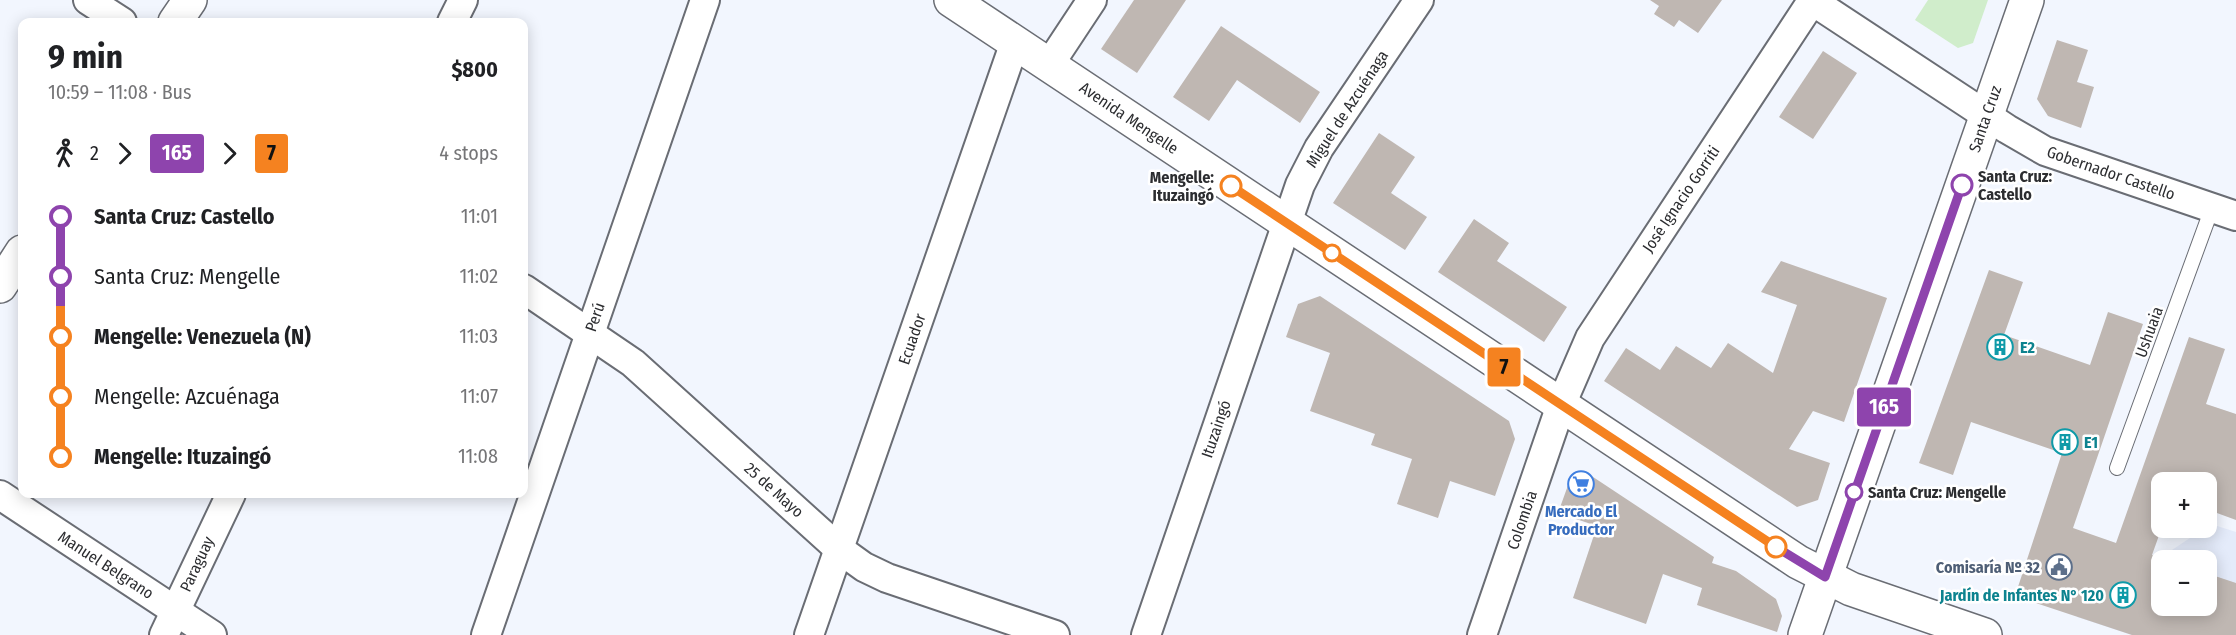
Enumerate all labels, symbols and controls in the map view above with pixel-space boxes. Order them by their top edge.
text: 9 min [48,37,123,77]
street label: Miguel de Azcuénaga [1302,47,1392,171]
text: $800 [451,56,498,83]
street label: Avenida Mengelle [1076,78,1182,158]
text: 10:59 – 11:08 · Bus [48,80,192,104]
street label: Santa Cruz [1965,83,2005,155]
icon: walk [48,137,81,170]
icon: forward [108,137,141,170]
icon: forward [213,137,246,170]
text: 165 [162,140,192,166]
text: 7 [267,140,276,166]
text: 2 [90,141,99,165]
text: 4 stops [439,141,498,165]
street label: José Ignacio Gorriti [1638,142,1724,256]
street label: Gobernador Castello [2044,142,2178,204]
place label: Santa Cruz: Castello [1978,167,2053,204]
place label: Mengelle: Ituzaingó [1150,168,1214,205]
marker: Santa Cruz: Castello [1951,174,1973,196]
marker: Mengelle: Ituzaingó [1220,175,1242,197]
text: Santa Cruz: Castello [94,203,275,230]
text: 11:01 [461,204,498,228]
unlabelled marker [1323,244,1341,262]
text: Santa Cruz: Mengelle [94,263,280,290]
text: 11:02 [459,264,498,288]
street label: Perú [581,300,609,334]
street label: Ushuaia [2131,304,2167,360]
street label: Ecuador [894,311,930,367]
text: Mengelle: Venezuela (N) [94,323,311,350]
text: 11:03 [459,324,498,348]
building icon: E2 [1985,332,2015,362]
place label: E2 [2020,338,2036,357]
line badge: 7 [1484,348,1524,386]
text: 7 [1500,354,1508,380]
text: Mengelle: Azcuénaga [94,383,280,410]
text: 11:07 [460,384,498,408]
line badge: 165 [1850,388,1918,426]
text: 165 [1869,394,1899,420]
street label: Ituzaingó [1197,398,1235,460]
building icon: E1 [2050,427,2080,457]
place label: E1 [2084,433,2098,452]
text: Mengelle: Ituzaingó [94,443,271,470]
text: 11:08 [458,444,498,468]
street label: 25 de Mayo [741,459,807,521]
supermarket icon: Mercado El Productor [1566,469,1596,499]
map controls [2151,472,2217,616]
button: + [2151,472,2217,538]
marker: Santa Cruz: Mengelle [1845,483,1863,501]
place label: Santa Cruz: Mengelle [1868,483,2006,502]
street label: Colombia [1503,488,1541,552]
place label: Mercado El Productor [1545,502,1618,539]
street label: Manuel Belgrano [55,527,157,603]
street label: Paraguay [176,533,218,595]
unlabelled marker [1765,536,1787,558]
button: − [2151,550,2217,616]
public building icon: Comisaría Nº 32 [2044,552,2074,582]
place label: Comisaría Nº 32 [1936,558,2041,577]
building icon: Jardín de Infantes N° 120 [2108,580,2138,610]
place label: Jardín de Infantes N° 120 [1939,586,2104,605]

